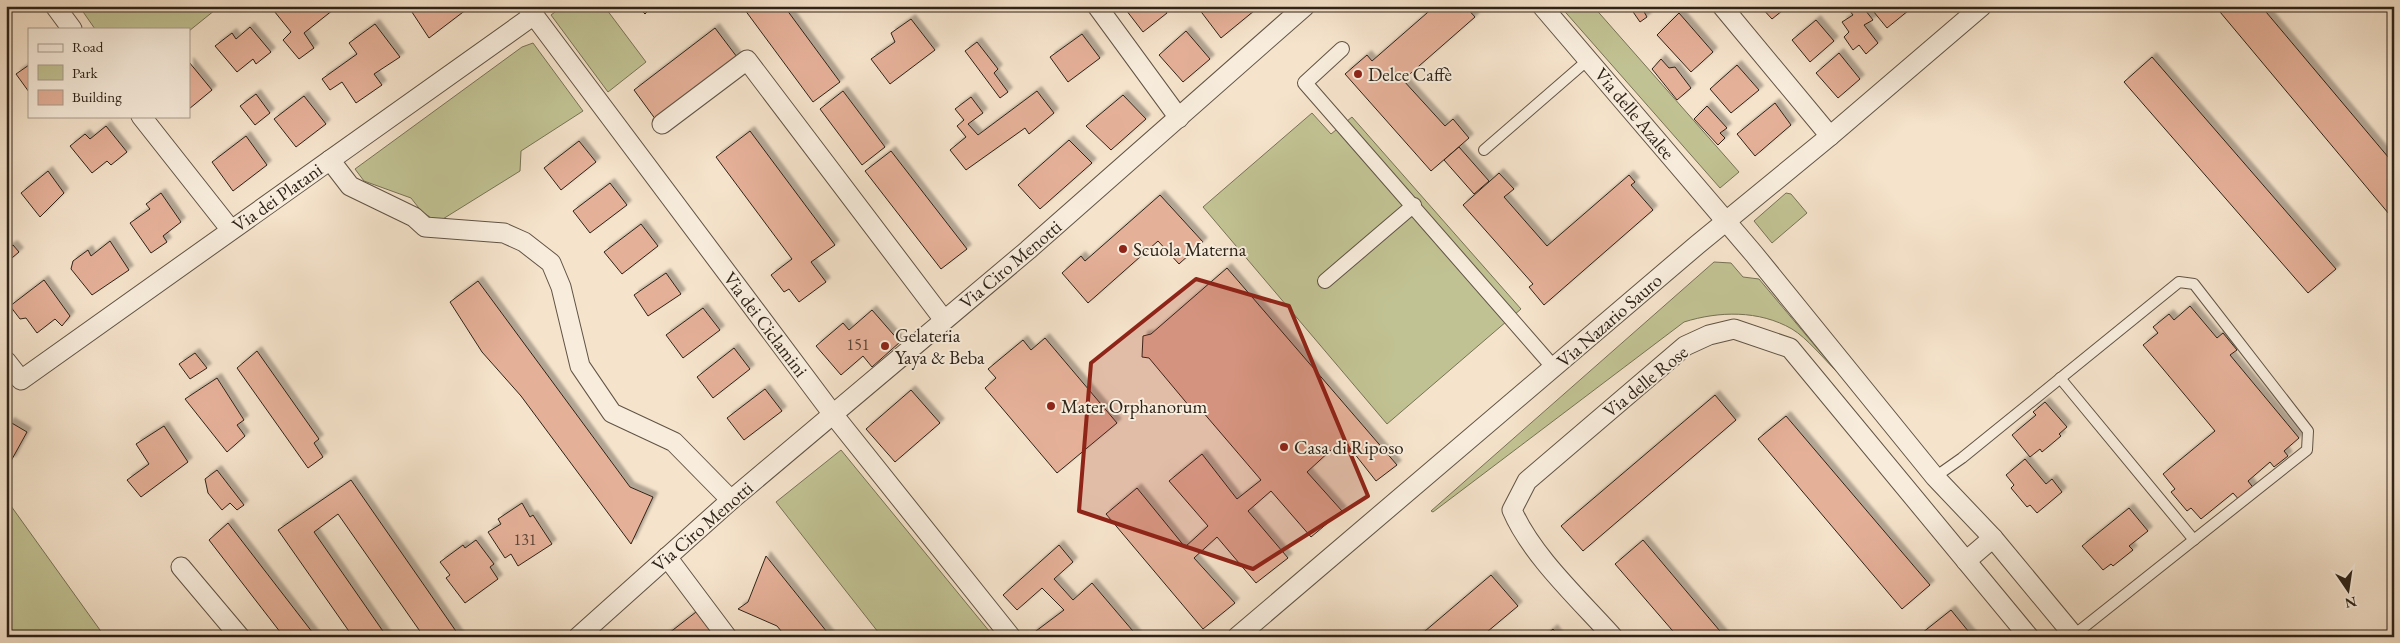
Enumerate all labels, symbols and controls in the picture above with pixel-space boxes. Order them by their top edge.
legend [28,28,190,118]
text: Road [72,37,104,56]
place label: Delce Caffè [1368,62,1452,87]
street label: Via delle Azalee [1589,62,1680,164]
text: Park [72,63,99,82]
marker: Delce Caffè [1352,68,1364,80]
text: Building [72,87,122,106]
street label: Via dei Platani [227,157,328,238]
street label: Via Ciro Menotti [954,214,1067,315]
place label: Scuola Materna [1133,237,1247,262]
marker: Scuola Materna [1117,243,1129,255]
street label: Via dei Ciclamini [718,266,814,382]
street label: Via Nazario Sauro [1551,268,1667,373]
place label: Gelateria Yaya & Beba [895,323,985,370]
house number: 151 [846,334,870,355]
street label: Via delle Rose [1598,339,1693,423]
marker: Gelateria Yaya & Beba [879,340,891,352]
place label: Mater Orphanorum [1061,394,1207,419]
marker: Mater Orphanorum [1045,400,1057,412]
place label: Casa di Riposo [1294,435,1404,460]
marker: Casa di Riposo [1278,441,1290,453]
street label: Via Ciro Menotti [646,475,758,577]
house number: 131 [513,529,537,550]
north arrow [2322,566,2372,616]
text: N [2343,593,2358,613]

